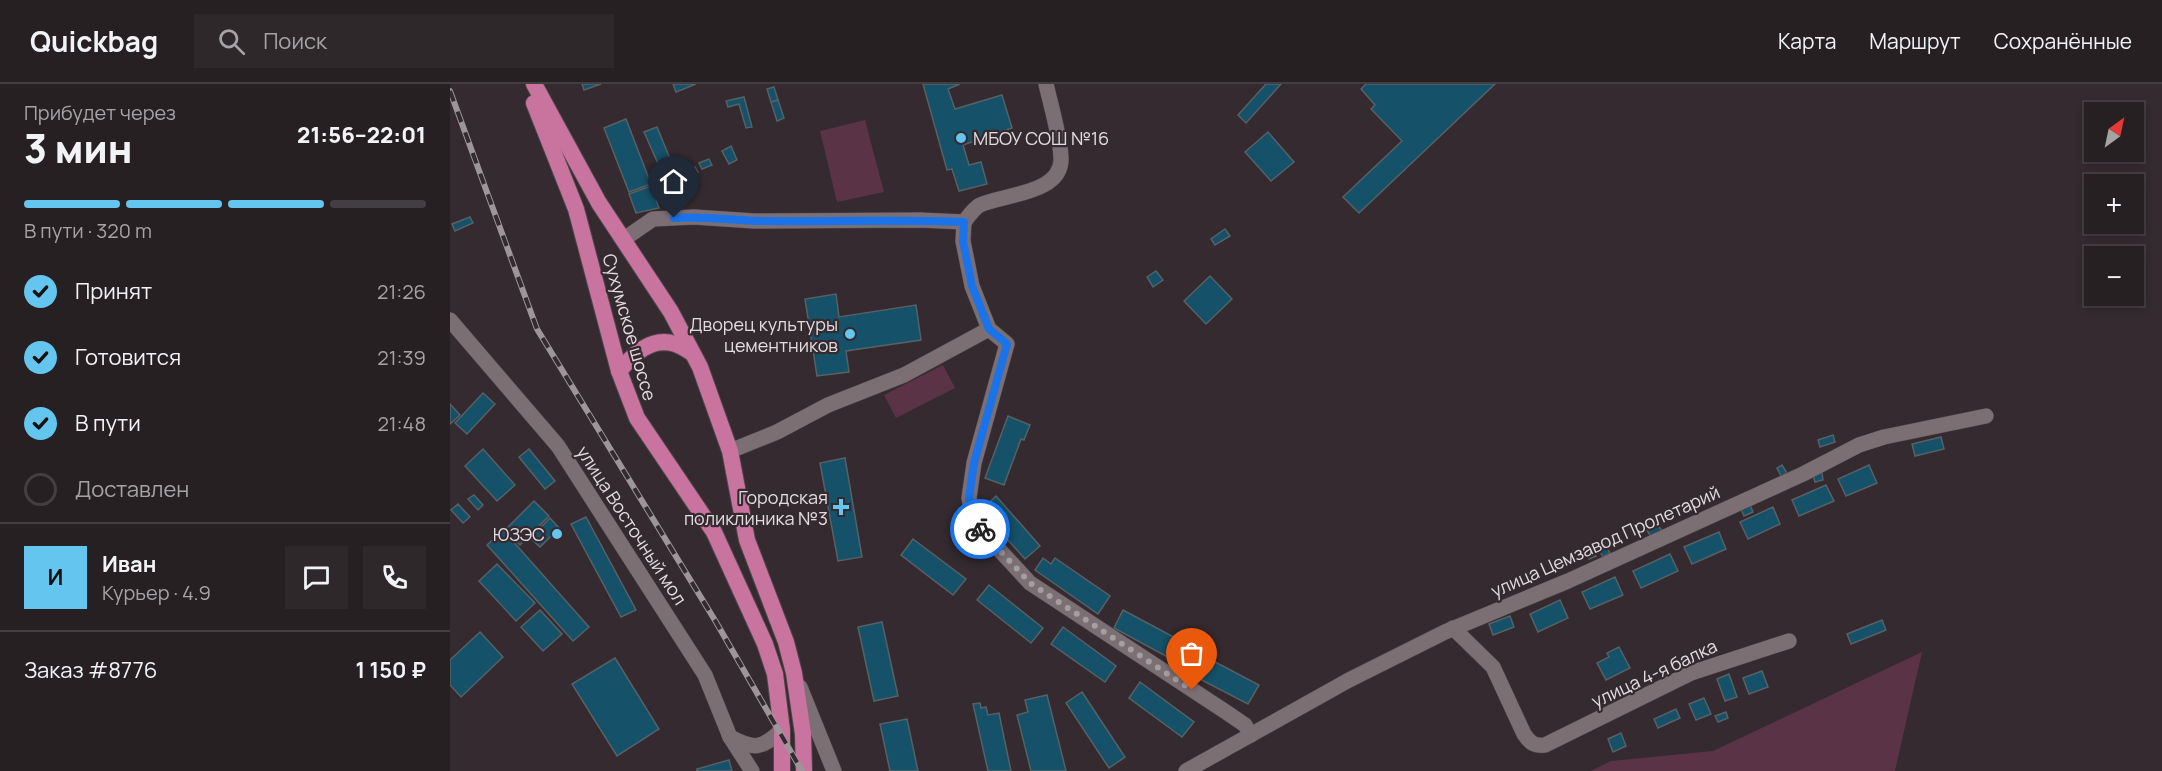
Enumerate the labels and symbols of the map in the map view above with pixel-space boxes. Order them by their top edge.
north arrow [2084,102,2144,162]
place label: МБОУ СОШ №16 [973,126,1109,150]
marker: МБОУ СОШ №16 [954,131,968,145]
pin [648,156,699,218]
street label: Сухумское шоссе [598,251,662,403]
place label: Дворец культуры цементников [689,312,838,357]
marker: Дворец культуры цементников [843,327,857,341]
street label: улица Восточный мол [571,441,693,609]
street label: улица Цемзавод Пролетарий [1487,480,1723,602]
place label: Городская поликлиника №3 [684,485,828,530]
marker: Городская поликлиника №3 [832,498,850,516]
courier [950,499,1010,559]
place label: ЮЗЭС [493,522,545,546]
marker: ЮЗЭС [550,527,564,541]
pin [1166,628,1217,690]
street label: улица 4-я балка [1587,633,1721,713]

